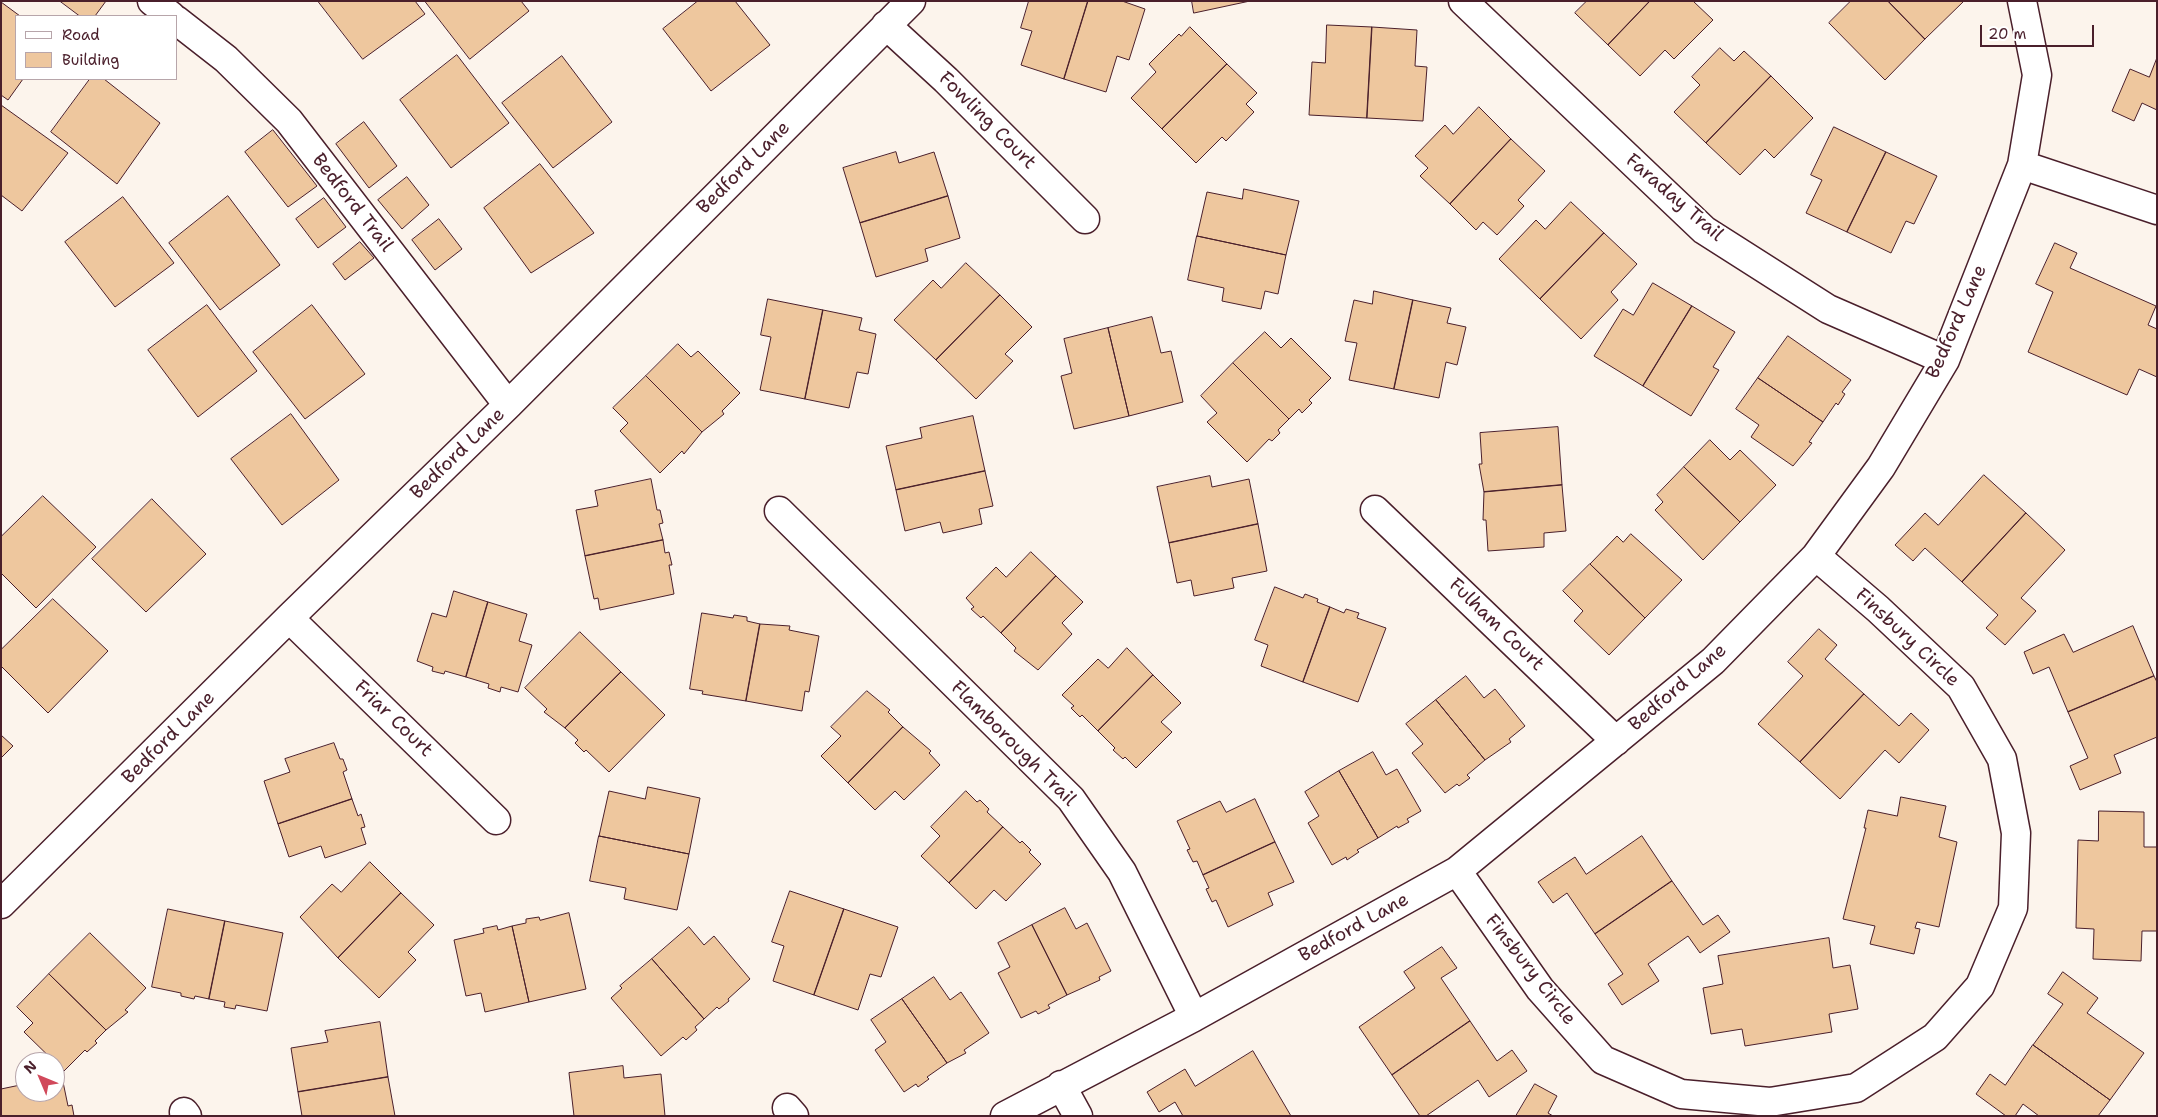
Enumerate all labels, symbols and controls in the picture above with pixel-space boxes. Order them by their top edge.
legend [15,15,178,80]
scale bar [1983,15,2097,47]
text: 20 m [1988,24,2027,44]
text: Road [62,25,100,45]
text: Building [62,50,119,70]
street label: Fowling Court [934,68,1040,174]
street label: Bedford Lane [693,117,795,219]
street label: Bedford Trail [307,149,397,257]
street label: Faraday Trail [1620,149,1728,247]
street label: Bedford Lane [1922,262,1992,382]
street label: Bedford Lane [406,403,510,505]
street label: Fulham Court [1444,574,1548,676]
street label: Finsbury Circle [1850,584,1964,692]
street label: Bedford Lane [1624,639,1732,737]
street label: Friar Court [349,676,437,762]
street label: Flamborough Trail [946,677,1080,811]
street label: Bedford Lane [118,687,220,789]
street label: Bedford Lane [1295,888,1413,968]
street label: Finsbury Circle [1480,910,1580,1030]
north arrow [15,1052,65,1102]
text: N [20,1057,40,1077]

